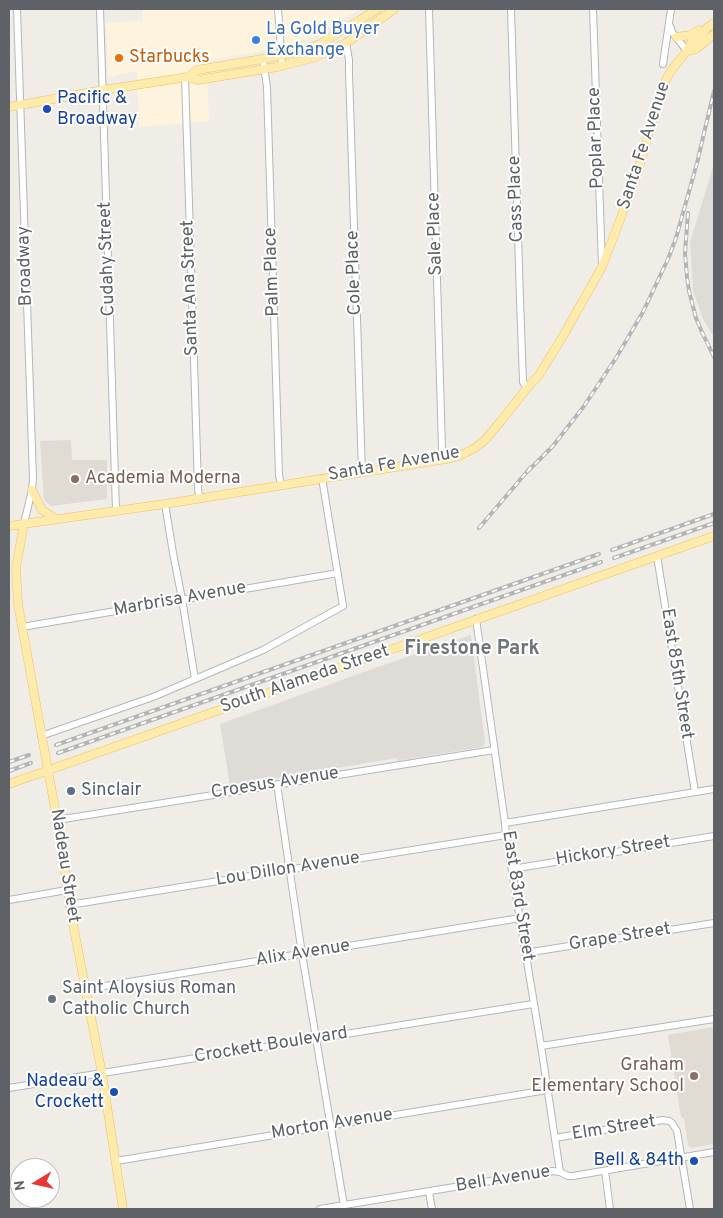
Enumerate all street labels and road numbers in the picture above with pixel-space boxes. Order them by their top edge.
street label: Santa Fe Avenue [614,79,676,213]
street label: Poplar Place [584,87,610,189]
street label: Cass Place [505,155,529,243]
street label: Sale Place [424,192,448,276]
street label: Cudahy Street [95,201,121,317]
street label: Santa Ana Street [178,219,204,357]
street label: Broadway [14,226,38,306]
street label: Palm Place [261,227,285,317]
street label: Cole Place [343,230,367,316]
street label: Santa Fe Avenue [326,443,462,487]
street label: Marbrisa Avenue [112,578,248,622]
street label: East 85th Street [655,607,697,741]
street label: South Alameda Street [218,641,392,719]
street label: Croesus Avenue [209,763,341,805]
street label: Nadeau Street [44,807,84,925]
street label: East 83rd Street [496,829,538,963]
street label: Hickory Street [554,832,672,872]
street label: Lou Dillon Avenue [215,848,361,892]
street label: Grape Street [568,919,672,957]
street label: Alix Avenue [254,936,352,972]
street label: Crockett Boulevard [193,1023,349,1069]
street label: Morton Avenue [270,1105,394,1145]
street label: Elm Street [571,1112,657,1146]
street label: Bell Avenue [454,1162,552,1198]

